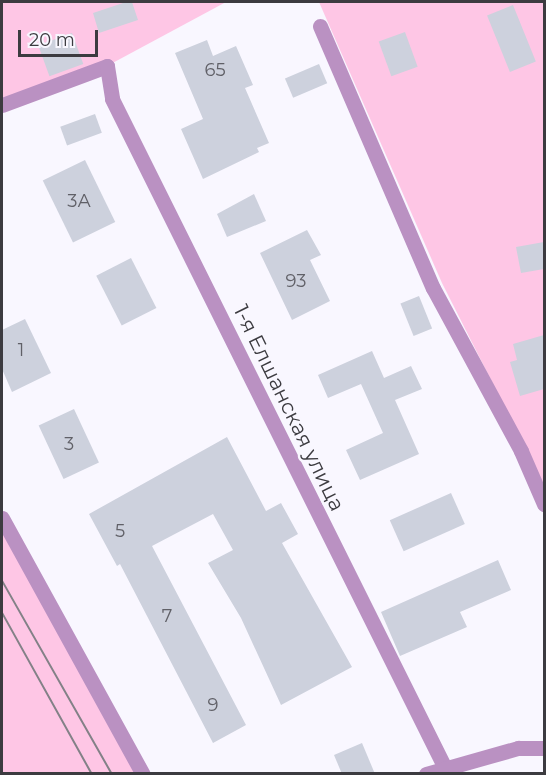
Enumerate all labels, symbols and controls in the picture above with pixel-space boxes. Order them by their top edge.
scale bar [21,18,100,56]
text: 20 m [29,29,75,51]
house number: 65 [204,59,226,81]
house number: 3А [67,190,91,212]
house number: 93 [286,270,306,292]
street label: 1-я Елшанская улица [228,301,350,515]
house number: 1 [18,339,24,361]
house number: 3 [64,433,74,455]
house number: 5 [115,520,125,542]
house number: 7 [162,605,172,627]
house number: 9 [208,694,218,716]

